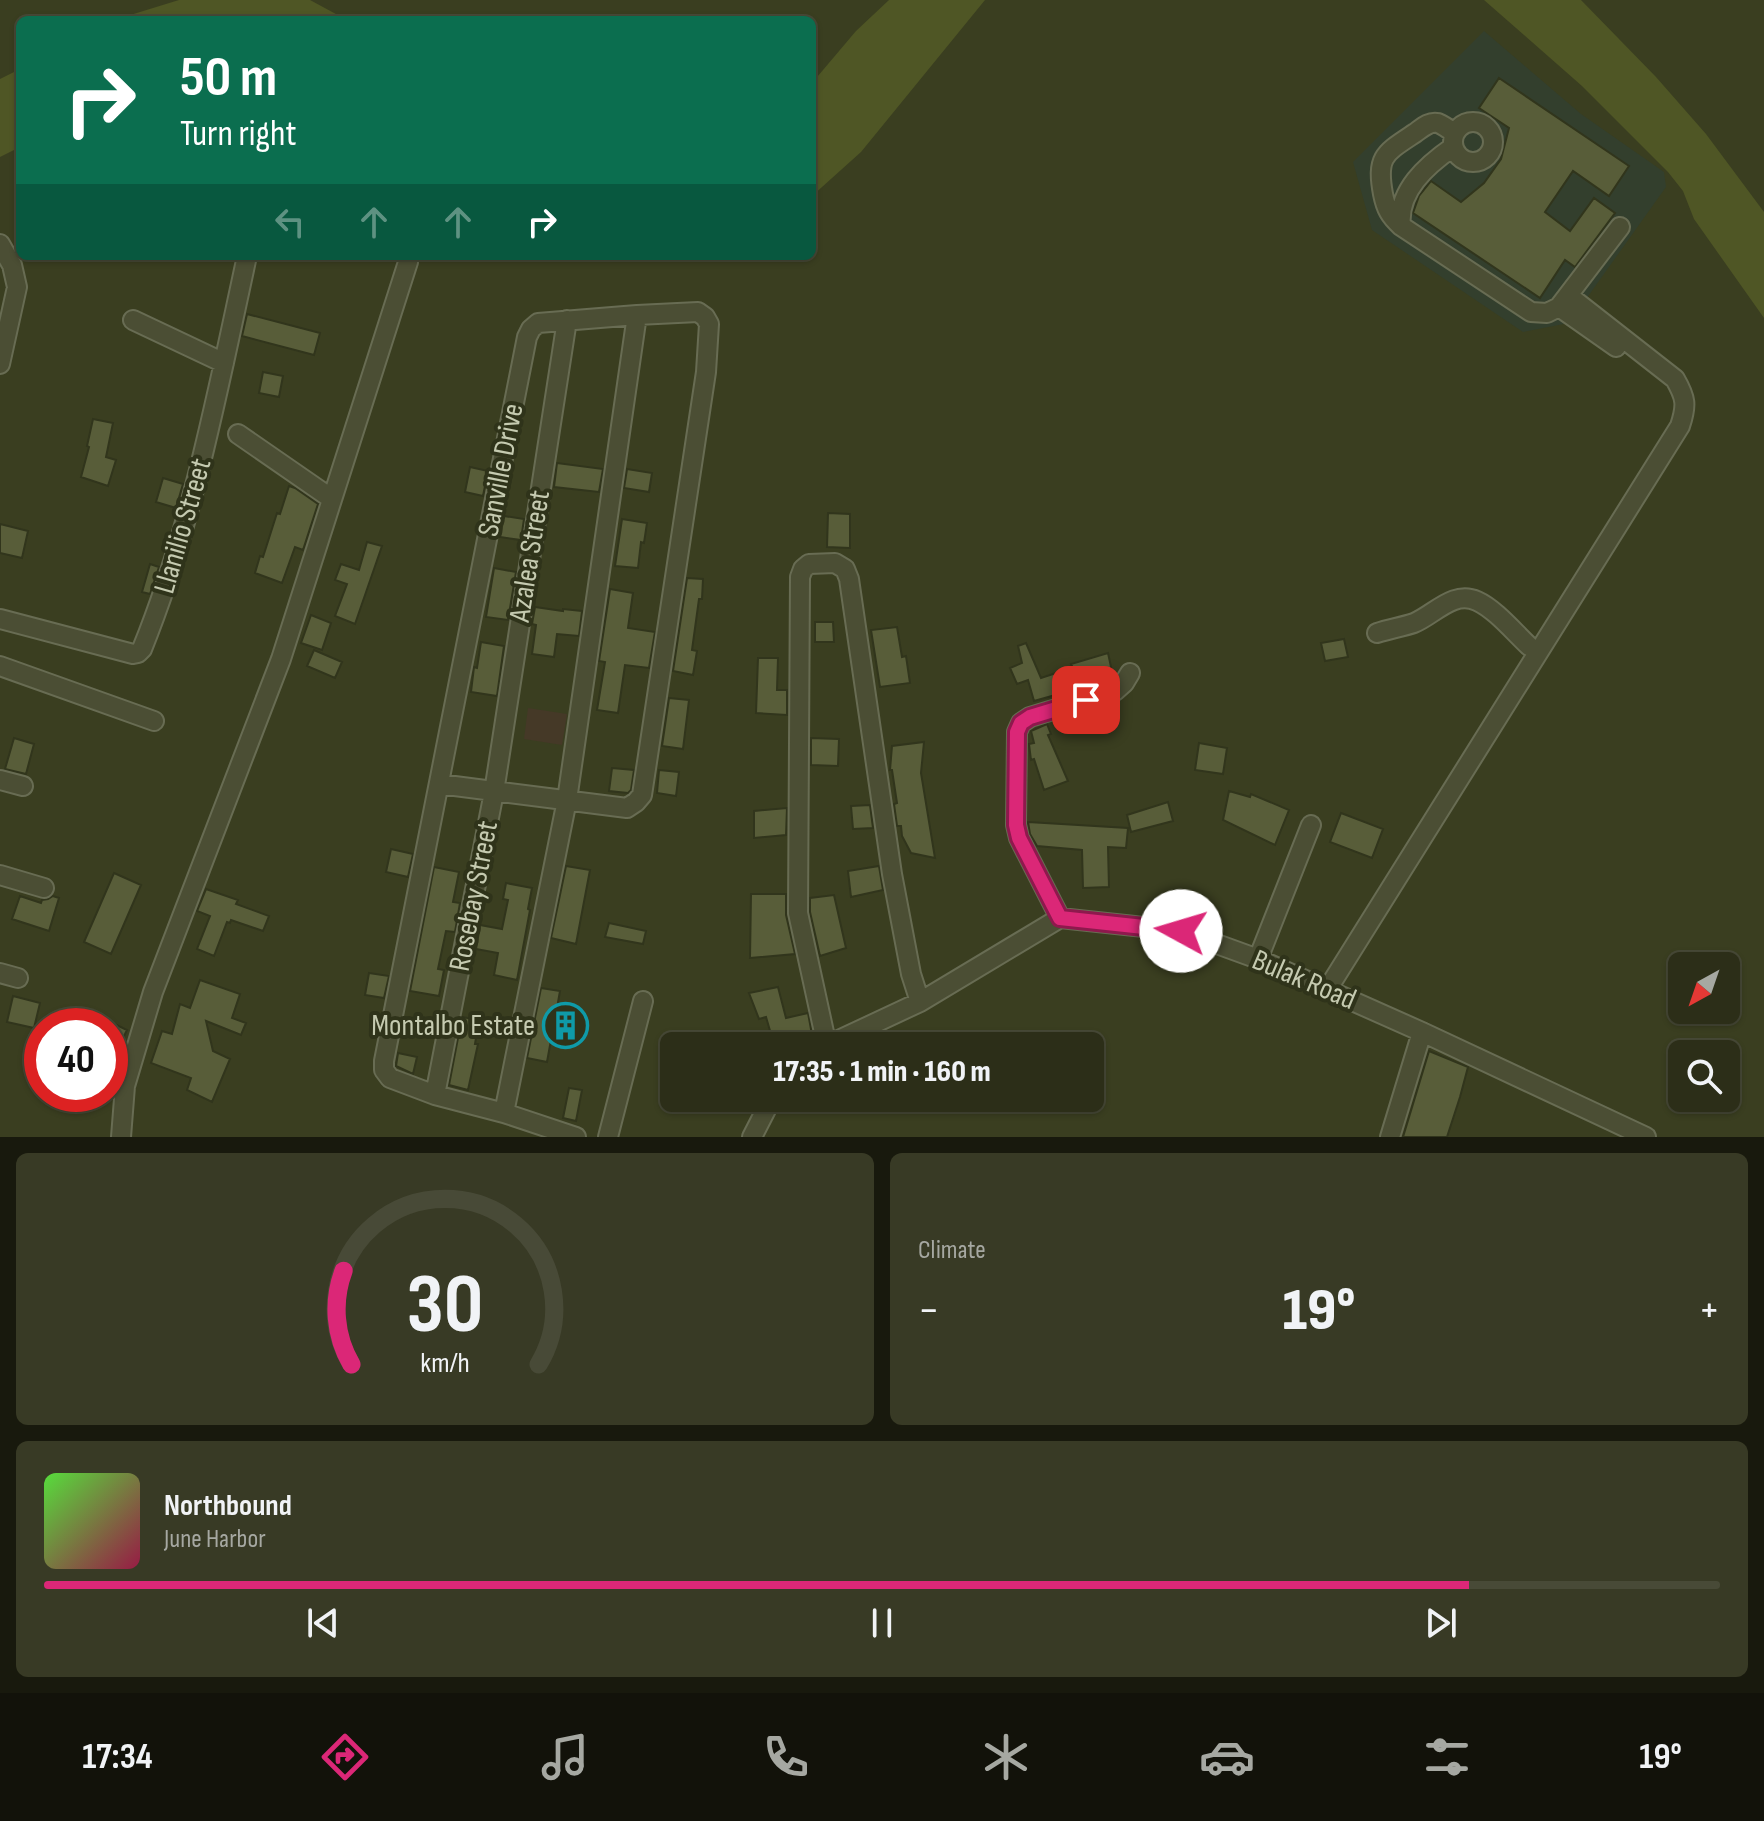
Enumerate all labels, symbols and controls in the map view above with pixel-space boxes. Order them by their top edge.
text: 50 m [180,45,277,112]
icon: right [48,48,152,152]
text: Turn right [180,113,297,156]
icon: left [268,200,312,244]
icon: ahead [352,200,396,244]
icon: ahead [436,200,480,244]
icon: right [520,200,564,244]
street label: Sanville Drive [470,400,532,540]
street label: Llanilio Street [147,454,219,598]
street label: Azalea Street [502,488,558,625]
pin [1052,666,1120,734]
icon: arrive [1064,678,1108,722]
street label: Rosebay Street [442,818,506,974]
position arrow [1139,889,1223,973]
street label: Bulak Road [1247,942,1361,1018]
north arrow [1668,952,1740,1024]
map controls [1668,952,1740,1112]
building icon: Montalbo Estate [542,1002,590,1050]
speed limit sign: 40 [24,1008,128,1112]
place label: Montalbo Estate [371,1008,535,1044]
button: search [1668,1040,1740,1112]
text: 17:35 · 1 min · 160 m [773,1054,991,1090]
text: Climate [918,1235,986,1266]
text: 30 [407,1256,483,1356]
text: 19° [1282,1275,1356,1347]
text: − [918,1284,940,1337]
text: + [1698,1284,1720,1337]
text: km/h [420,1346,470,1381]
text: Northbound [164,1488,292,1524]
text: June Harbor [164,1524,266,1555]
icon: previous [301,1601,345,1645]
icon: pause [860,1601,904,1645]
icon: next [1419,1601,1463,1645]
icon: directions [317,1729,373,1785]
icon: music [537,1729,593,1785]
icon: phone [758,1729,814,1785]
icon: climate [978,1729,1034,1785]
icon: car [1199,1729,1255,1785]
icon: filters [1419,1729,1475,1785]
text: 17:34 [82,1736,153,1779]
text: 19° [1639,1736,1682,1779]

